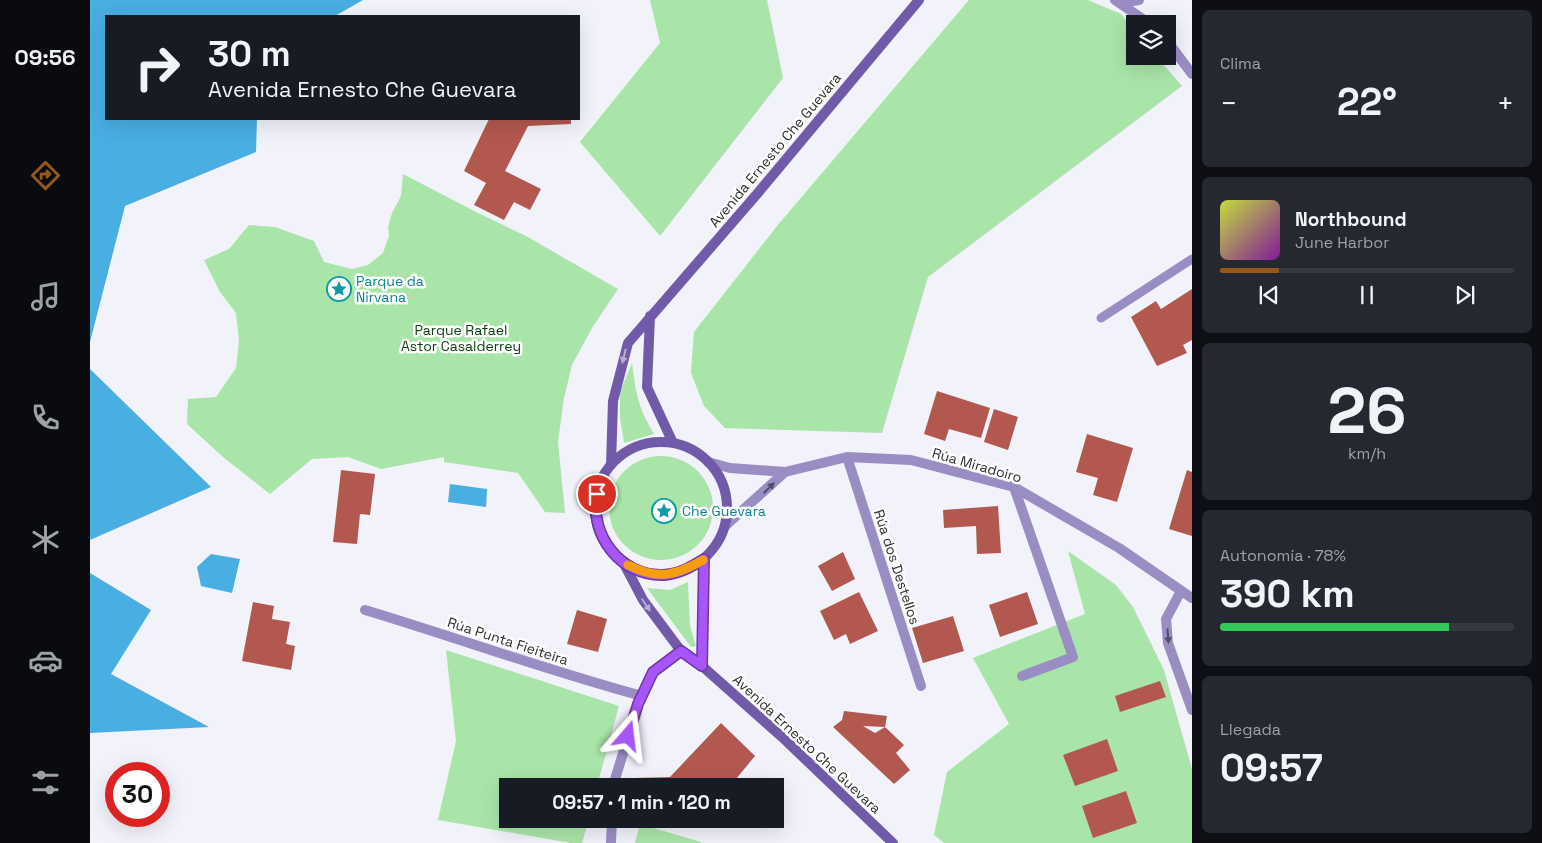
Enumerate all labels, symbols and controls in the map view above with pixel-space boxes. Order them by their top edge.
map controls [1126,15,1176,65]
button: layers [1126,15,1176,65]
text: 30 m [208,32,291,76]
icon: right [125,35,190,100]
text: 09:56 [14,43,76,71]
text: Clima [1220,53,1261,74]
street label: Avenida Ernesto Che Guevara [705,69,845,231]
text: Avenida Ernesto Che Guevara [208,75,516,103]
text: 22° [1337,78,1397,126]
text: − [1220,85,1237,121]
text: + [1497,85,1514,121]
icon: directions [28,158,63,193]
text: Northbound [1295,207,1407,232]
text: June Harbor [1295,232,1389,253]
place label: Parque da Nirvana [356,272,424,306]
place icon: Parque da Nirvana [326,276,352,302]
icon: music [28,279,63,314]
icon: previous [1255,281,1283,309]
icon: pause [1353,281,1381,309]
icon: next [1451,281,1479,309]
park label: Parque Rafael Astor Casalderrey [401,321,521,355]
one-way arrow [620,349,628,364]
text: 26 [1328,369,1406,452]
icon: phone [28,400,63,435]
text: km/h [1348,443,1386,464]
street label: Rúa Miradoiro [930,444,1024,486]
pin [576,473,618,515]
icon: arrive [583,480,611,508]
one-way arrow [762,482,774,494]
place icon: Che Guevara [651,498,677,524]
place label: Che Guevara [682,502,766,520]
street label: Rúa dos Destellos [870,507,924,627]
icon: climate [28,522,63,557]
text: Autonomía · 78% [1220,545,1346,566]
text: 390 km [1220,570,1355,618]
one-way arrow [642,598,651,612]
street label: Rúa Punta Fieiteira [445,613,571,669]
one-way arrow [1164,629,1172,645]
icon: car [28,643,63,678]
street label: Avenida Ernesto Che Guevara [729,671,885,817]
position arrow [601,709,653,761]
text: Llegada [1220,719,1281,740]
text: 09:57 [1220,744,1323,792]
speed limit sign: 30 [105,762,170,827]
icon: filters [28,765,63,800]
text: 09:57 · 1 min · 120 m [552,790,731,815]

